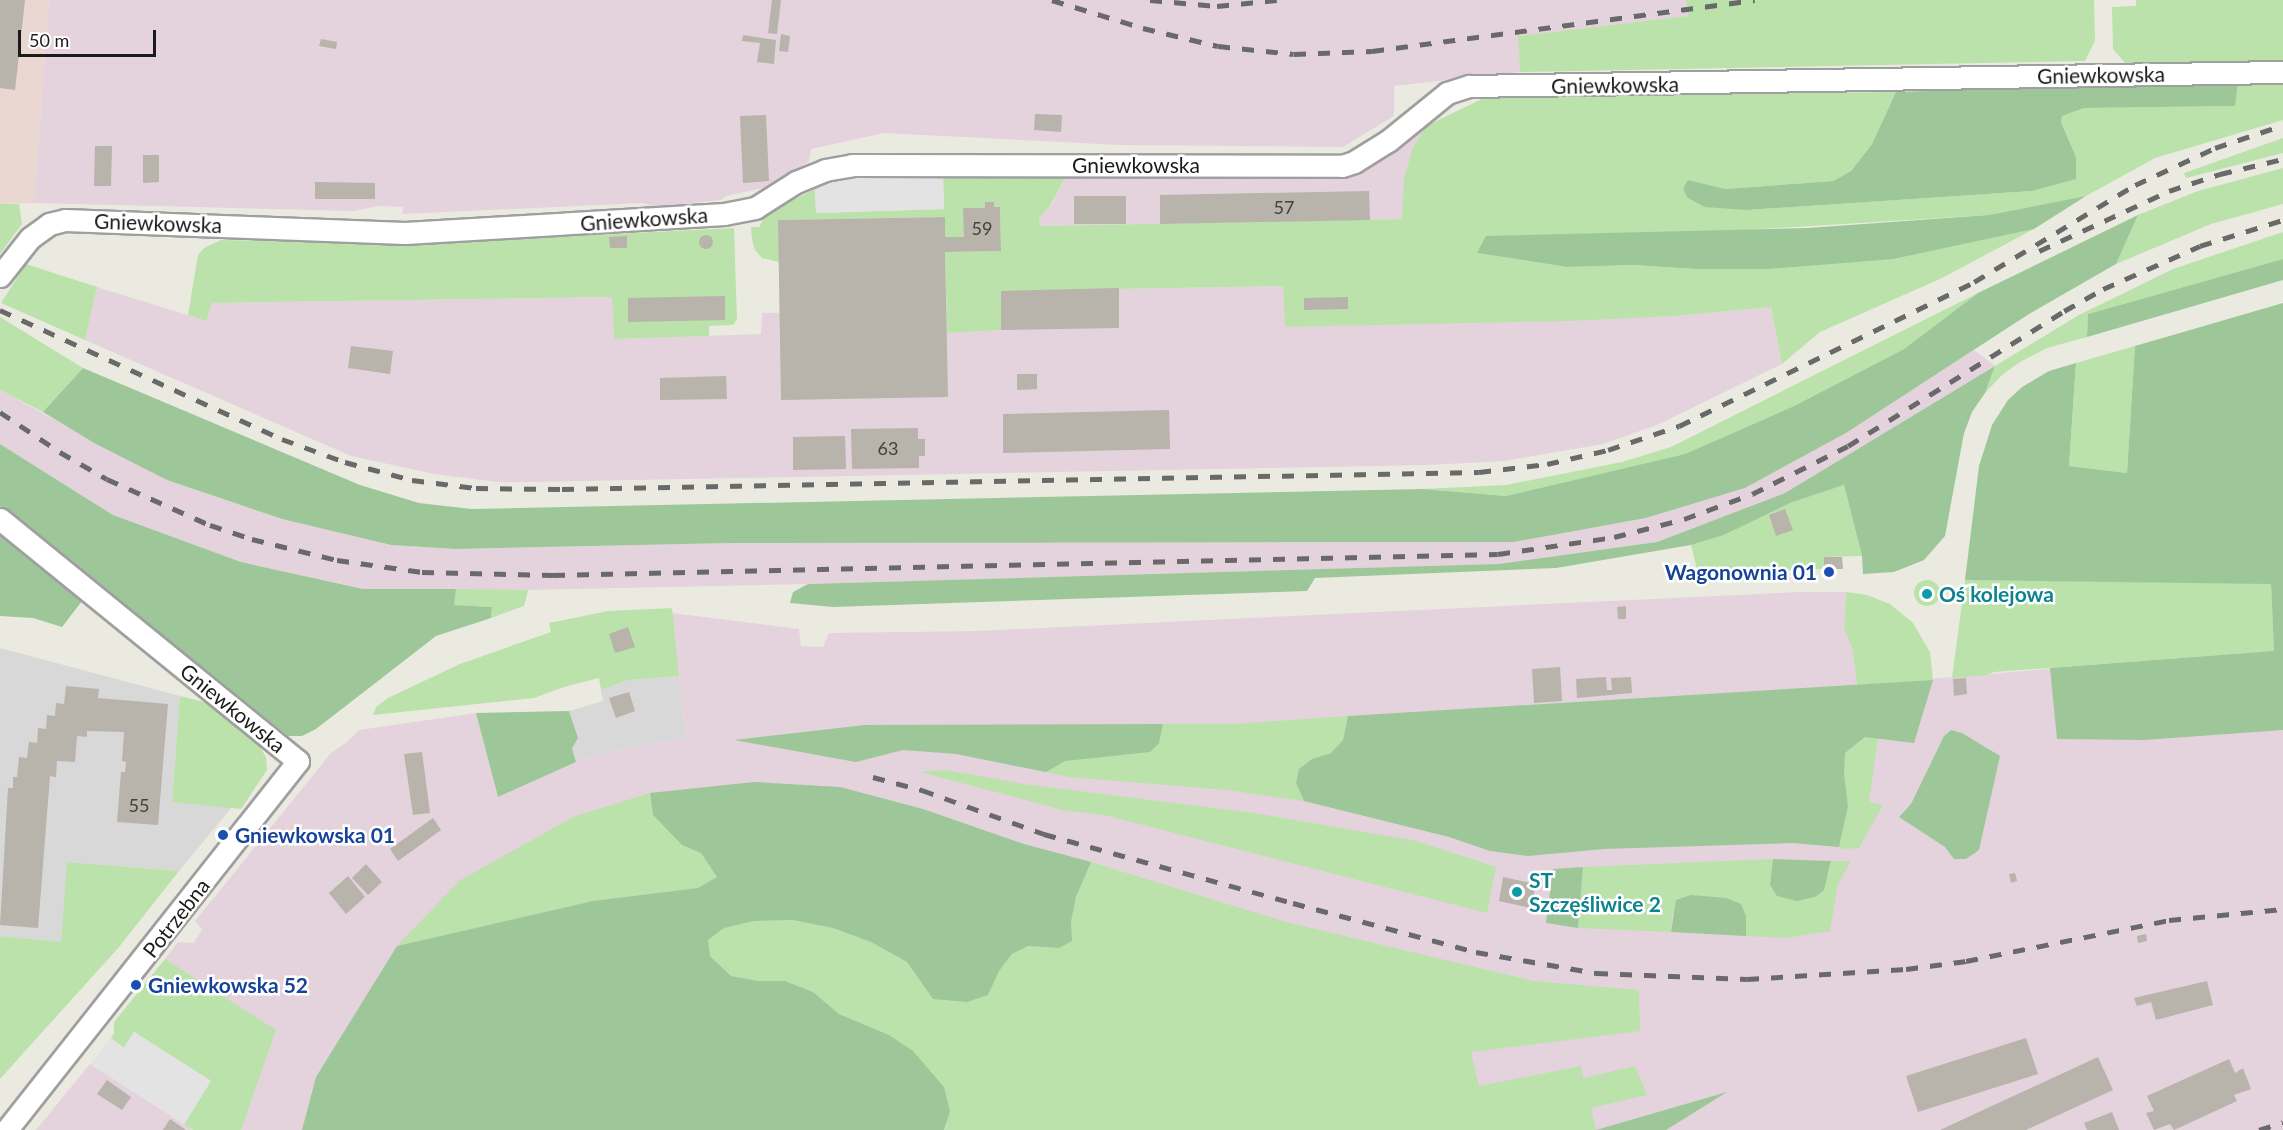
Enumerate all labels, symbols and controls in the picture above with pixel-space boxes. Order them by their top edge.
scale bar [21,18,159,56]
text: 50 m [29,29,69,51]
street label: Gniewkowska [2037,61,2165,89]
street label: Gniewkowska [1551,71,1679,99]
street label: Gniewkowska [1072,152,1200,178]
house number: 57 [1274,196,1294,218]
street label: Gniewkowska [579,202,709,236]
street label: Gniewkowska [94,208,222,238]
house number: 59 [972,217,992,239]
house number: 63 [878,437,898,459]
place label: Wagonownia 01 [1665,559,1817,585]
marker: Wagonownia 01 [1822,565,1836,579]
place label: Oś kolejowa [1939,581,2054,607]
marker: Oś kolejowa [1920,587,1934,601]
street label: Gniewkowska [175,658,291,758]
house number: 55 [129,794,149,816]
place label: Gniewkowska 01 [235,822,395,848]
marker: Gniewkowska 01 [216,828,230,842]
place label: ST Szczęśliwice 2 [1529,867,1661,917]
street label: Potrzebna [137,874,215,962]
marker: ST Szczęśliwice 2 [1510,885,1524,899]
place label: Gniewkowska 52 [148,972,308,998]
marker: Gniewkowska 52 [129,978,143,992]

